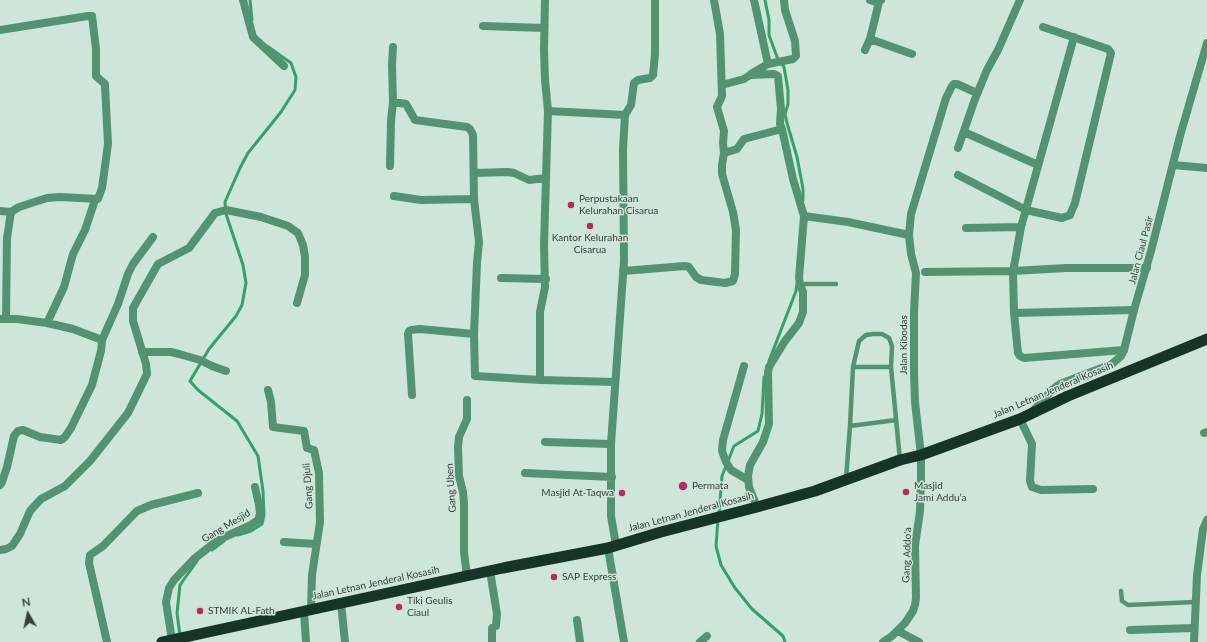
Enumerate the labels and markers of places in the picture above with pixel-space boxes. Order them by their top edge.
place label: Perpustakaan Kelurahan Cisarua [579,193,658,216]
marker: Perpustakaan Kelurahan Cisarua [566,200,576,210]
marker: Kantor Kelurahan Cisarua [585,221,595,231]
place label: Kantor Kelurahan Cisarua [552,232,628,256]
marker: Permata [677,480,689,492]
place label: Permata [692,480,728,492]
place label: Masjid Jami Addu’a [914,480,966,504]
place label: Masjid At-Taqwa [541,487,614,499]
marker: Masjid Jami Addu’a [901,487,911,497]
marker: Masjid At-Taqwa [617,488,627,498]
place label: SAP Express [562,571,616,583]
marker: SAP Express [549,572,559,582]
place label: Tiki Geulis Ciaul [407,595,453,618]
marker: Tiki Geulis Ciaul [394,602,404,612]
place label: STMIK AL-Fath [208,605,275,617]
marker: STMIK AL-Fath [195,606,205,616]

